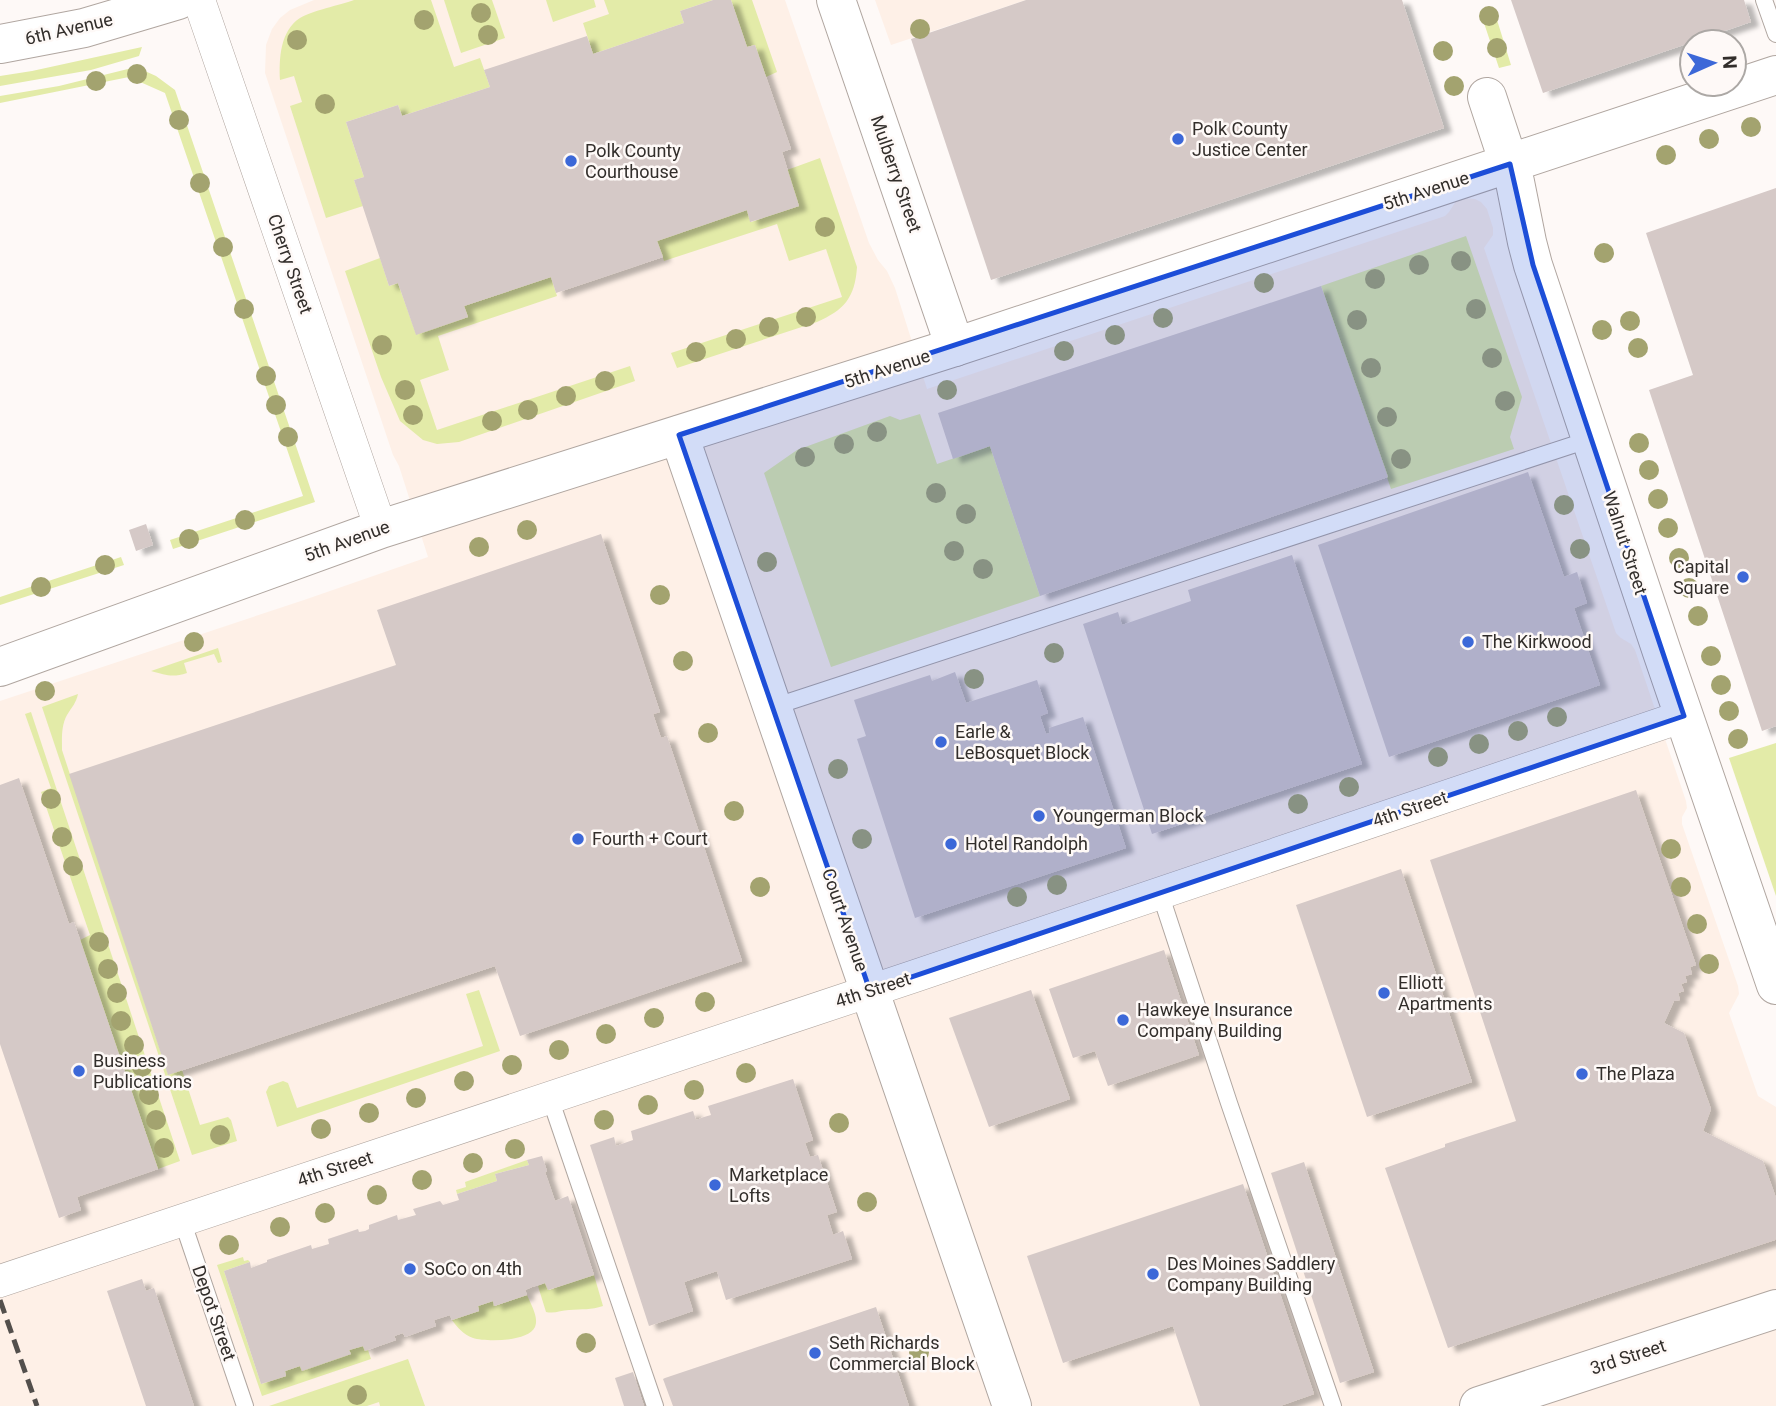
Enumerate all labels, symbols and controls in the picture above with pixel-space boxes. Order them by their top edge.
street label: 6th Avenue [23,8,115,49]
north arrow [1678,28,1748,98]
text: N [1718,55,1741,69]
street label: Mulberry Street [867,113,926,235]
place label: Polk County Justice Center [1192,118,1308,160]
marker: Polk County Justice Center [1170,131,1186,147]
place label: Polk County Courthouse [585,140,681,182]
marker: Polk County Courthouse [563,153,579,169]
street label: 5th Avenue [1380,167,1472,214]
street label: Cherry Street [264,211,317,317]
street label: 5th Avenue [841,345,933,392]
street label: Walnut Street [1599,488,1652,597]
street label: 5th Avenue [301,515,392,566]
place label: Capital Square [1673,556,1729,598]
marker: Capital Square [1735,569,1751,585]
place label: The Kirkwood [1482,631,1592,652]
marker: The Kirkwood [1460,634,1476,650]
place label: Earle & LeBosquet Block [955,721,1090,763]
marker: Earle & LeBosquet Block [933,734,949,750]
street label: 4th Street [1370,786,1450,831]
place label: Youngerman Block [1053,805,1204,826]
marker: Youngerman Block [1031,808,1047,824]
place label: Fourth + Court [592,828,708,849]
marker: Fourth + Court [570,831,586,847]
place label: Hotel Randolph [965,833,1088,854]
marker: Hotel Randolph [943,836,959,852]
street label: Court Avenue [818,866,873,974]
street label: 4th Street [833,967,913,1012]
place label: Elliott Apartments [1398,972,1493,1014]
marker: Elliott Apartments [1376,985,1392,1001]
place label: Hawkeye Insurance Company Building [1137,999,1292,1041]
marker: Hawkeye Insurance Company Building [1115,1012,1131,1028]
place label: Business Publications [93,1050,192,1092]
marker: Business Publications [71,1063,87,1079]
place label: The Plaza [1596,1063,1675,1084]
marker: The Plaza [1574,1066,1590,1082]
street label: 4th Street [295,1146,375,1191]
place label: Marketplace Lofts [729,1164,828,1206]
marker: Marketplace Lofts [707,1177,723,1193]
place label: Des Moines Saddlery Company Building [1167,1253,1336,1295]
place label: SoCo on 4th [424,1258,522,1279]
marker: SoCo on 4th [402,1261,418,1277]
street label: Depot Street [188,1262,241,1363]
marker: Des Moines Saddlery Company Building [1145,1266,1161,1282]
place label: Seth Richards Commercial Block [829,1332,976,1374]
street label: 3rd Street [1587,1334,1668,1379]
marker: Seth Richards Commercial Block [807,1345,823,1361]

